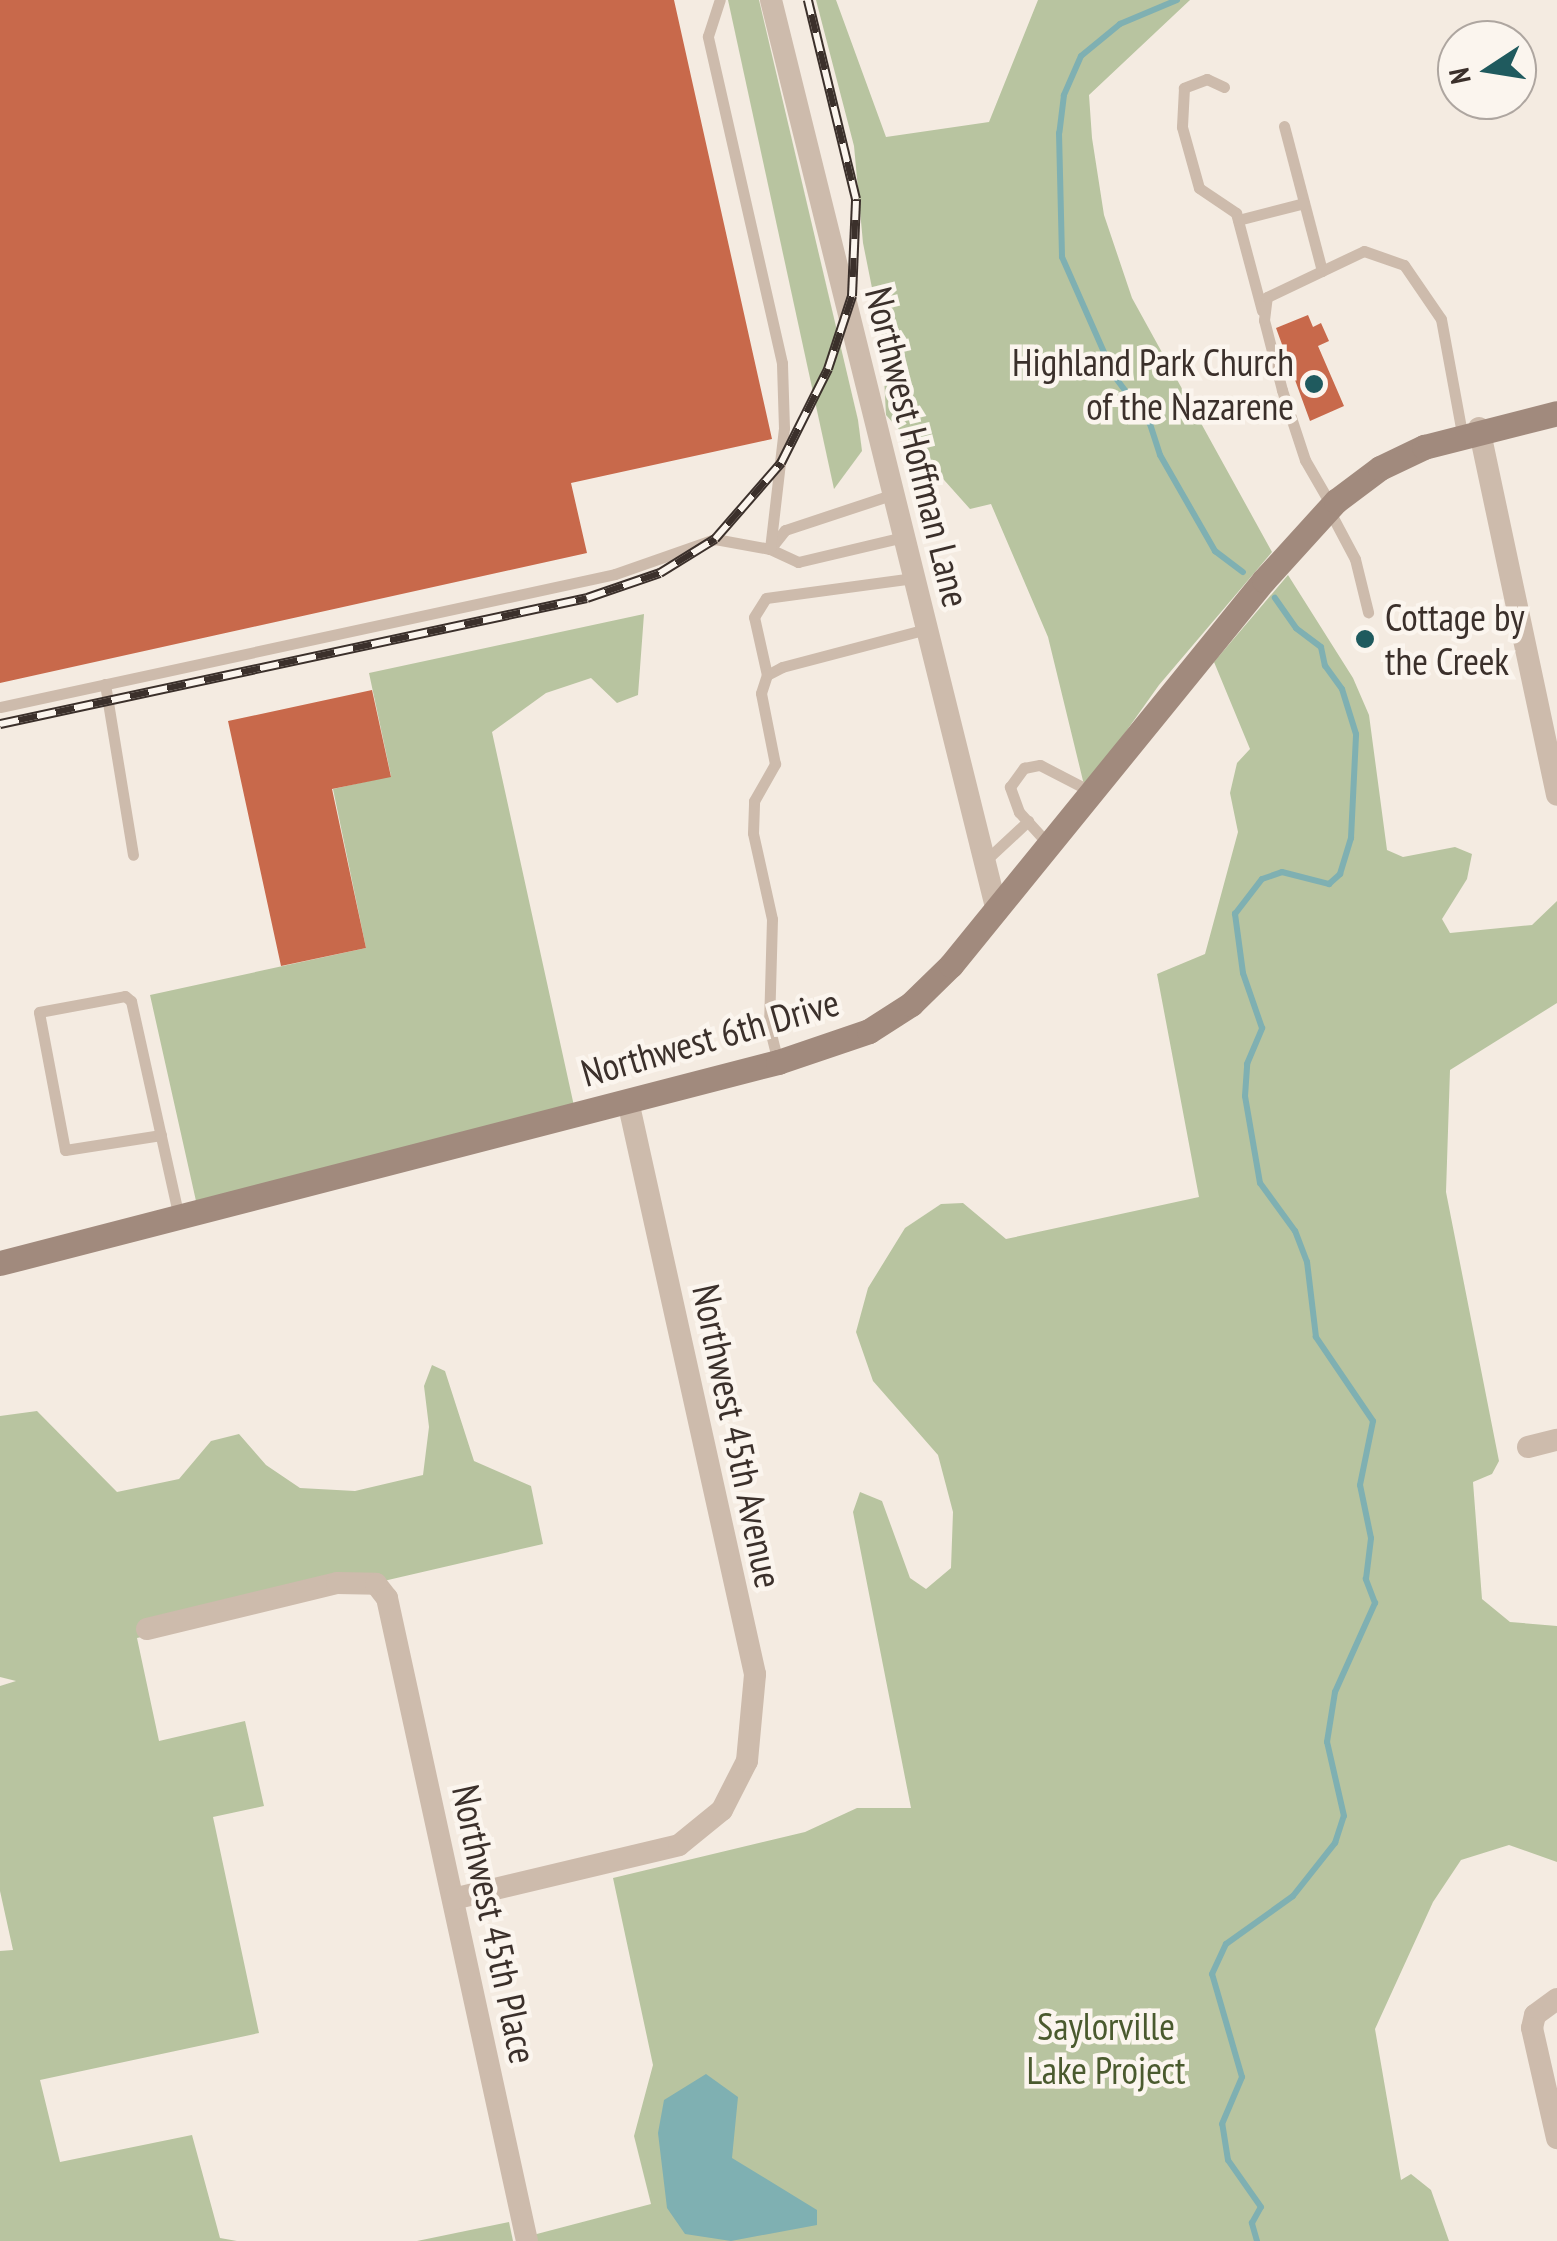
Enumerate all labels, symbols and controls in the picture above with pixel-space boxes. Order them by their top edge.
north arrow [1437,20,1537,120]
text: N [1439,65,1479,87]
street label: Northwest Hoffman Lane [856,282,980,612]
place label: Highland Park Church of the Nazarene [1011,339,1294,428]
marker: Highland Park Church of the Nazarene [1303,373,1325,395]
place label: Cottage by the Creek [1385,594,1524,684]
marker: Cottage by the Creek [1354,628,1376,650]
street label: Northwest 6th Drive [576,978,844,1096]
street label: Northwest 45th Avenue [683,1280,793,1592]
street label: Northwest 45th Place [443,1781,547,2067]
park label: Saylorville Lake Project [1026,2003,1186,2092]

